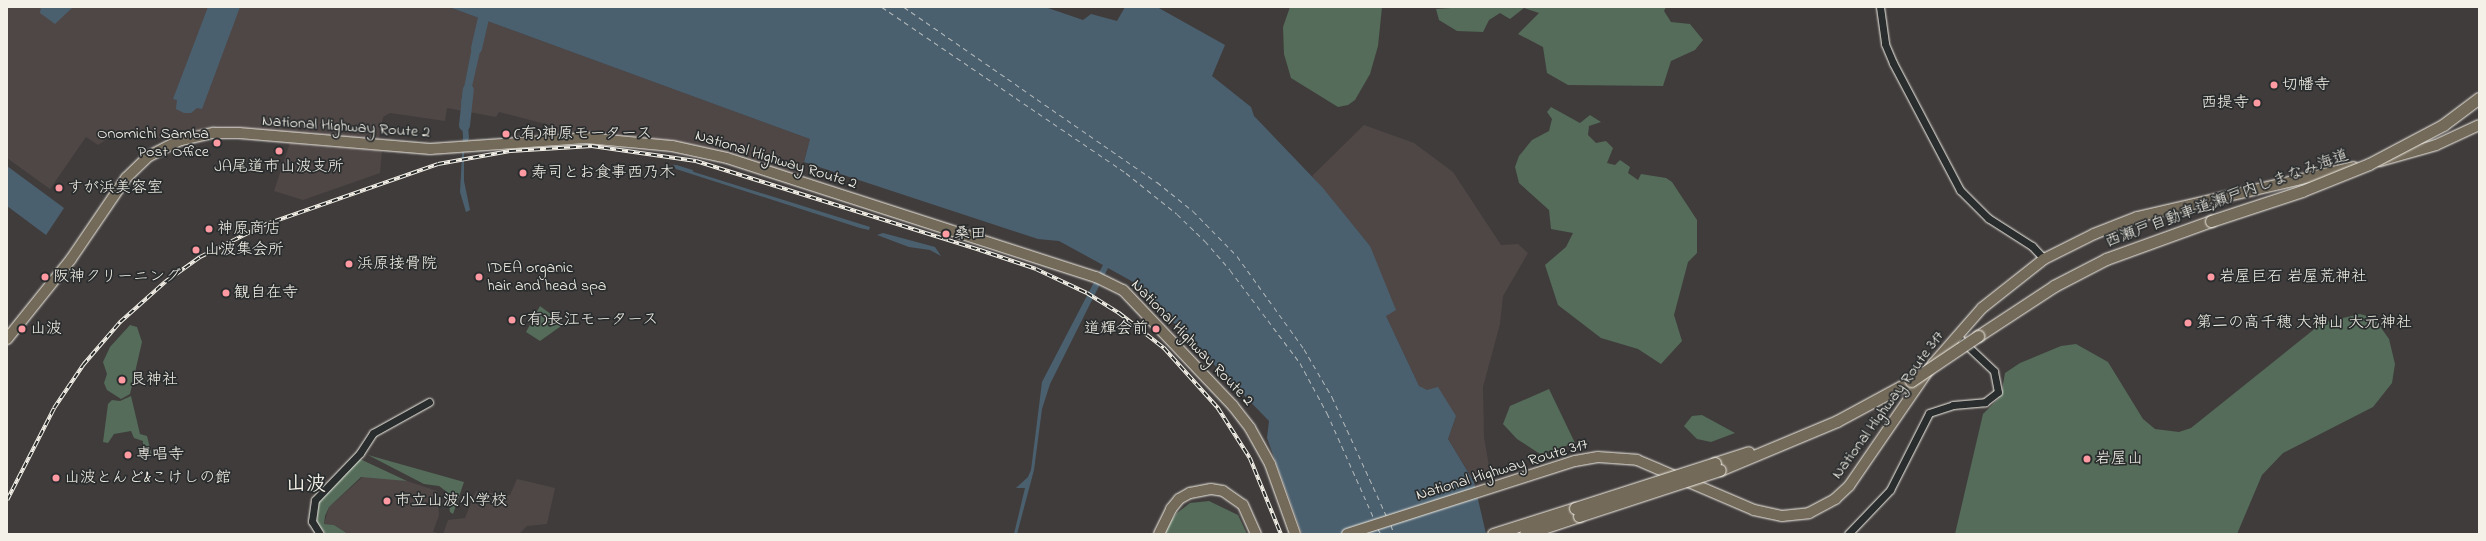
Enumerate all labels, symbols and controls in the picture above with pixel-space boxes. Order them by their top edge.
place label: 切幡寺 [2282,75,2330,95]
marker: 切幡寺 [2269,80,2279,90]
place label: 西提寺 [2201,93,2249,113]
marker: 西提寺 [2252,98,2262,108]
street label: National Highway Route 2 [261,112,431,142]
place label: Onomichi Samba Post Office [97,124,209,162]
place label: (有)神原モータース [514,124,653,144]
street label: National Highway Route 2 [693,126,859,194]
marker: (有)神原モータース [501,129,511,139]
marker: Onomichi Samba Post Office [212,138,222,148]
marker: JA尾道市山波支所 [274,146,284,156]
street label: 西瀬戸自動車道;瀬戸内しまなみ海道 [2102,146,2352,252]
place label: JA尾道市山波支所 [214,157,344,177]
place label: 寿司とお食事西乃木 [531,163,675,183]
marker: 寿司とお食事西乃木 [518,168,528,178]
place label: すが浜美容室 [67,178,163,198]
marker: すが浜美容室 [54,183,64,193]
place label: 神原商店 [217,219,281,239]
marker: 神原商店 [204,224,214,234]
place label: 桑田 [954,224,986,244]
marker: 桑田 [941,229,951,239]
place label: 山波集会所 [204,240,284,260]
marker: 山波集会所 [191,245,201,255]
place label: 浜原接骨院 [357,254,437,274]
place label: IDEA organic hair and head spa [487,258,606,296]
marker: 浜原接骨院 [344,259,354,269]
place label: 阪神クリーニング [53,267,181,287]
place label: 岩屋巨石 岩屋荒神社 [2219,267,2367,287]
marker: 阪神クリーニング [40,272,50,282]
marker: IDEA organic hair and head spa [474,272,484,282]
marker: 岩屋巨石 岩屋荒神社 [2206,272,2216,282]
street label: National Highway Route 2 [1127,276,1257,410]
place label: 観自在寺 [234,283,298,303]
marker: 観自在寺 [221,288,231,298]
place label: (有)長江モータース [520,310,659,330]
place label: 第二の高千穂 大神山 大元神社 [2196,313,2412,333]
marker: (有)長江モータース [507,315,517,325]
marker: 第二の高千穂 大神山 大元神社 [2183,318,2193,328]
place label: 山波 [30,319,62,339]
place label: 道輝会前 [1084,319,1148,339]
marker: 山波 [17,324,27,334]
marker: 道輝会前 [1151,324,1161,334]
street label: National Highway Route 317 [1828,327,1948,483]
place label: 艮神社 [130,370,178,390]
marker: 艮神社 [117,375,127,385]
street label: National Highway Route 317 [1414,435,1590,505]
place label: 専唱寺 [136,445,184,465]
place label: 岩屋山 [2095,449,2143,469]
marker: 専唱寺 [123,450,133,460]
marker: 岩屋山 [2082,454,2092,464]
place label: 山波とんど&こけしの館 [64,468,231,488]
marker: 山波とんど&こけしの館 [51,473,61,483]
district label: 山波 [286,473,326,497]
place label: 市立山波小学校 [395,491,507,511]
marker: 市立山波小学校 [382,496,392,506]

